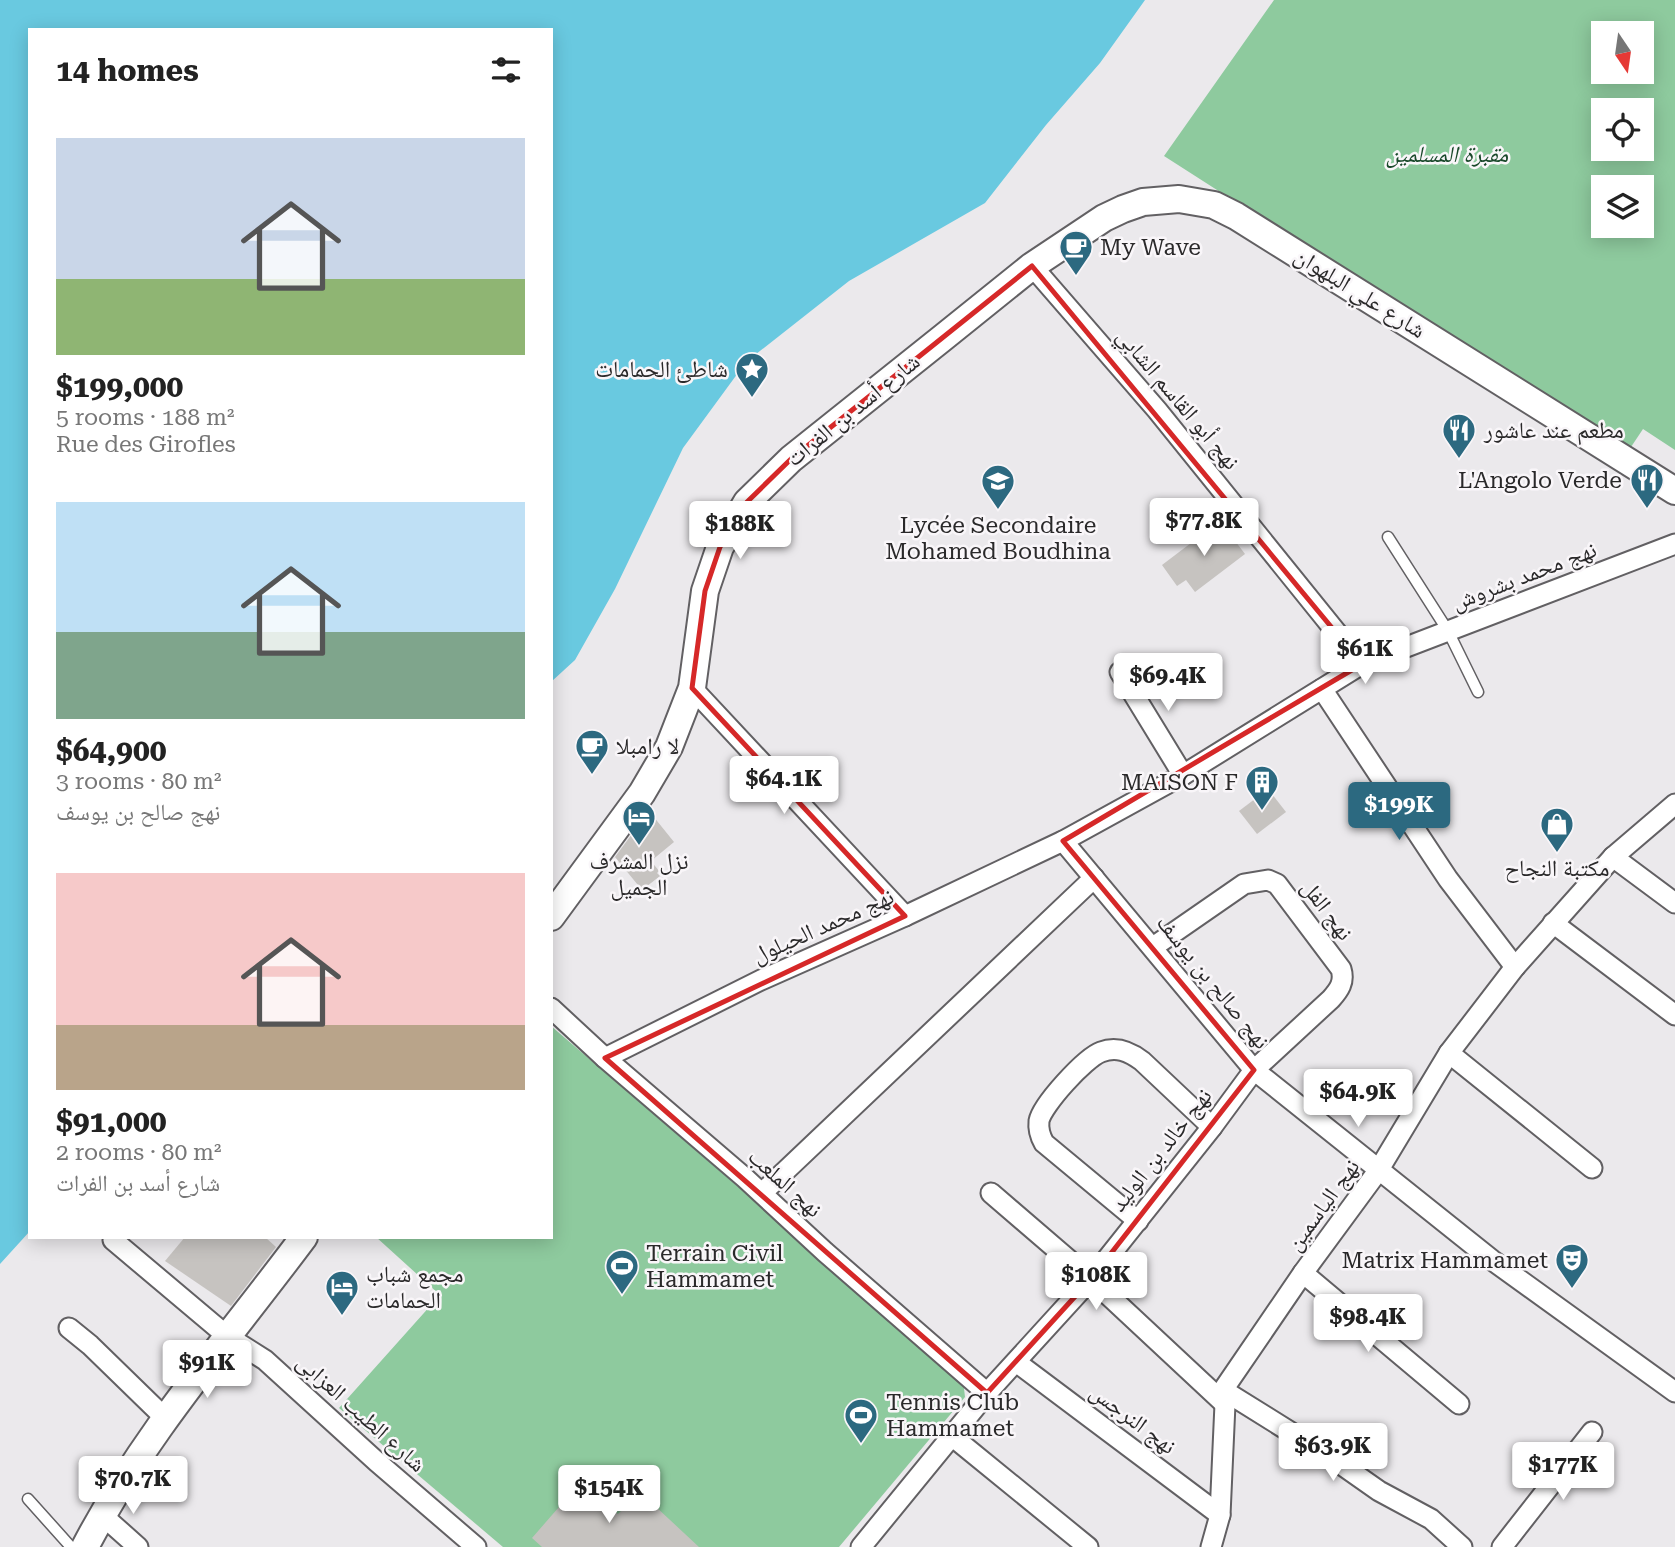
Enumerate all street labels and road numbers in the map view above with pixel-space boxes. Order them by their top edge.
street label: شارع علي البلهوان [1287,242,1431,348]
street label: نهج أبو القاسم الشابي [1107,322,1246,478]
street label: شارع أسد بن الفرات [780,347,926,473]
street label: نهج محمد بشروش [1448,536,1601,617]
street label: نهج الفل [1295,874,1359,946]
street label: نهج محمد الحيلول [748,883,898,970]
street label: نهج صالح بن يوسف [1150,910,1275,1055]
street label: نهج خالد بن الوليد [1104,1083,1218,1218]
street label: نهج الملعب [742,1143,827,1224]
street label: نهج الياسمين [1281,1154,1366,1257]
street label: شارع الطيب العزابى [290,1348,431,1479]
street label: نهج النرجس [1084,1378,1181,1461]

